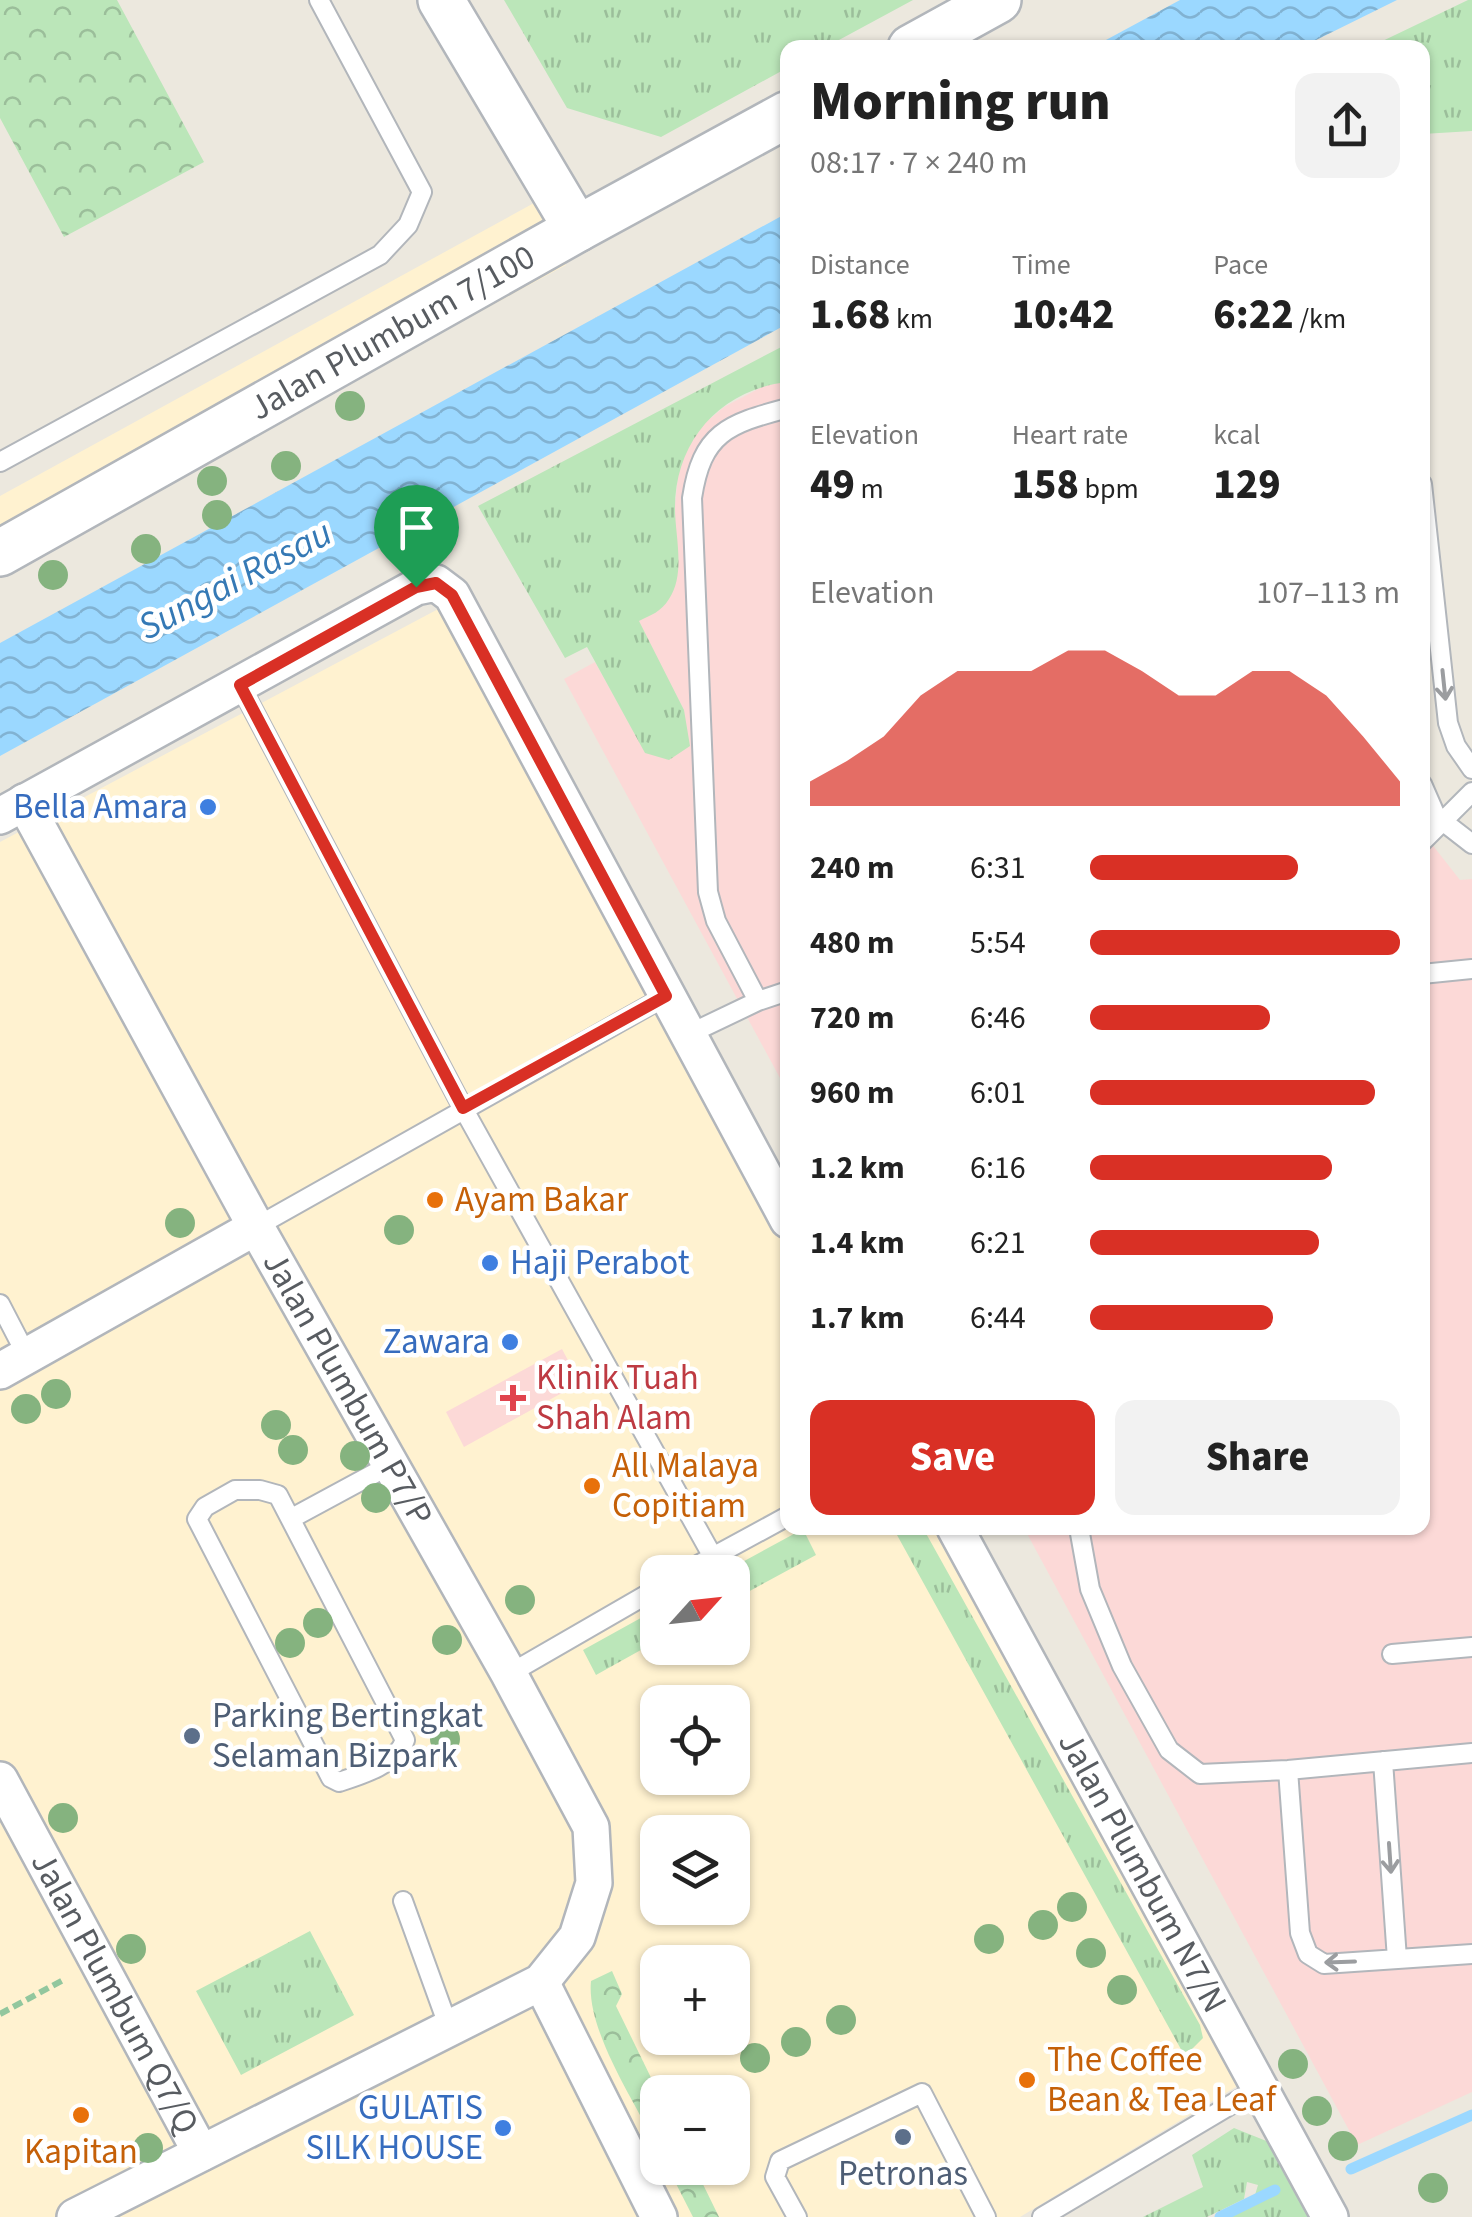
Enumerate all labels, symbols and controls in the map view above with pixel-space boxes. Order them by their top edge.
text: Morning run [810,63,1111,141]
button: share [1295,73,1400,178]
text: 08:17 · 7 × 240 m [810,140,1028,186]
street label: Jalan Plumbum 7/100 [240,232,544,433]
text: Distance [810,245,910,285]
text: Time [1012,245,1071,285]
text: Pace [1213,245,1268,285]
text: 1.68 [810,285,890,345]
text: 10:42 [1012,285,1114,345]
text: 6:22 [1213,285,1294,345]
text: km [890,299,933,339]
text: /km [1294,299,1346,339]
text: Elevation [810,415,919,455]
text: Heart rate [1012,415,1128,455]
text: kcal [1213,415,1260,455]
text: 49 [810,455,855,515]
text: 158 [1012,455,1079,515]
text: 129 [1213,455,1281,515]
text: m [855,469,884,509]
text: bpm [1079,469,1139,509]
pin [374,485,459,588]
icon: arrive [389,500,444,555]
water label: Sungai Rasau [128,506,342,654]
text: Elevation [810,570,935,616]
text: 107–113 m [1256,570,1400,616]
one-way arrow [1434,669,1453,701]
place label: Bella Amara [13,782,188,832]
marker: Bella Amara [197,796,219,818]
text: 240 m [810,845,895,891]
text: 6:31 [970,845,1026,891]
text: 480 m [810,920,895,966]
text: 5:54 [970,920,1026,966]
text: 720 m [810,995,895,1041]
text: 6:46 [970,995,1026,1041]
text: 960 m [810,1070,895,1116]
text: 6:01 [970,1070,1026,1116]
text: 1.2 km [810,1145,905,1191]
text: 6:16 [970,1145,1026,1191]
place label: Ayam Bakar [455,1175,629,1225]
marker: Ayam Bakar [424,1189,446,1211]
text: 1.4 km [810,1220,905,1266]
text: 6:21 [970,1220,1026,1266]
place label: Haji Perabot [510,1238,690,1288]
street label: Jalan Plumbum P7/P [250,1242,445,1535]
marker: Haji Perabot [479,1252,501,1274]
text: 1.7 km [810,1295,905,1341]
text: 6:44 [970,1295,1026,1341]
place label: Zawara [383,1317,490,1367]
marker: Zawara [499,1331,521,1353]
place label: Klinik Tuah Shah Alam [536,1353,699,1443]
marker: Klinik Tuah Shah Alam [500,1385,526,1411]
button: Save [810,1400,1095,1515]
button: Share [1115,1400,1400,1515]
place label: All Malaya Copitiam [612,1441,759,1531]
marker: All Malaya Copitiam [581,1475,603,1497]
north arrow [640,1555,750,1665]
map controls [640,1555,750,2185]
button: locate [640,1685,750,1795]
place label: Parking Bertingkat Selaman Bizpark [212,1691,483,1781]
street label: Jalan Plumbum N7/N [1046,1723,1239,2022]
marker: Parking Bertingkat Selaman Bizpark [181,1725,203,1747]
button: layers [640,1815,750,1925]
one-way arrow [1380,1842,1399,1874]
street label: Jalan Plumbum Q7/Q [18,1843,211,2143]
button: + [640,1945,750,2055]
one-way arrow [1324,1953,1357,1972]
place label: The Coffee Bean & Tea Leaf [1047,2035,1278,2125]
marker: The Coffee Bean & Tea Leaf [1016,2069,1038,2091]
button: − [640,2075,750,2185]
place label: GULATIS SILK HOUSE [305,2083,483,2173]
marker: Kapitan [70,2104,92,2126]
marker: GULATIS SILK HOUSE [492,2117,514,2139]
marker: Petronas [892,2126,914,2148]
place label: Kapitan [24,2127,138,2177]
place label: Petronas [838,2149,968,2199]

